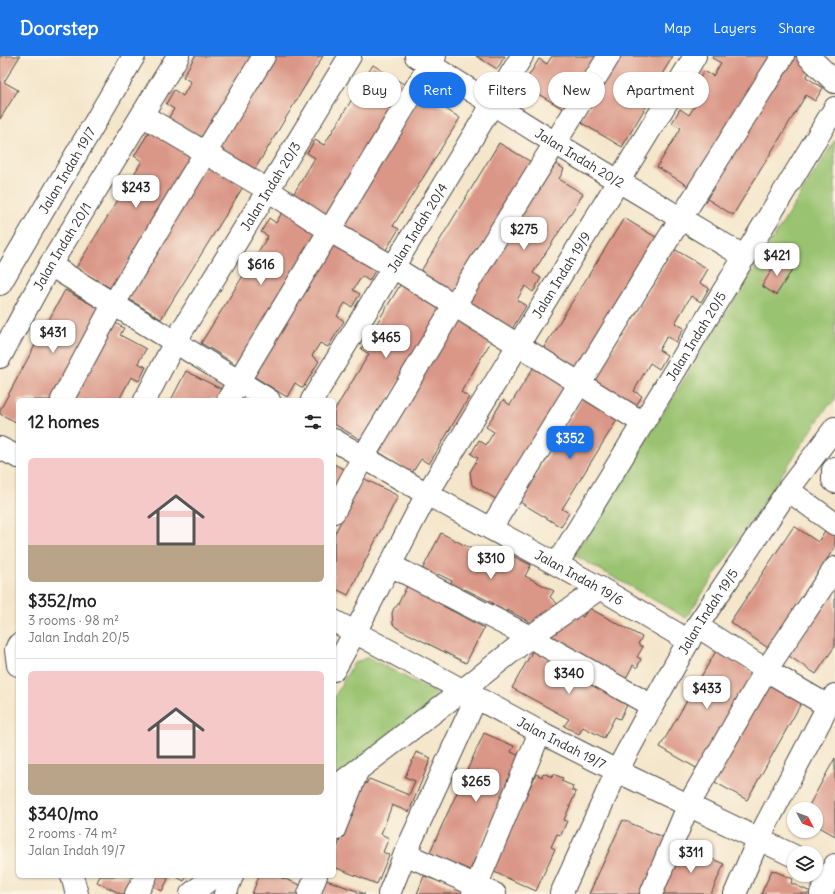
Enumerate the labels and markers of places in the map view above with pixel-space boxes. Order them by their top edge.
pin: $243 [112,175,160,209]
pin: $275 [500,217,548,251]
pin: $421 [753,243,801,277]
pin: $616 [237,252,285,286]
pin: $431 [29,320,77,354]
pin: $465 [362,325,410,359]
pin: $352 [546,426,594,460]
pin: $310 [467,546,515,580]
pin: $340 [545,661,593,695]
pin: $433 [683,676,731,710]
pin: $265 [452,769,500,803]
pin: $311 [667,840,715,874]

